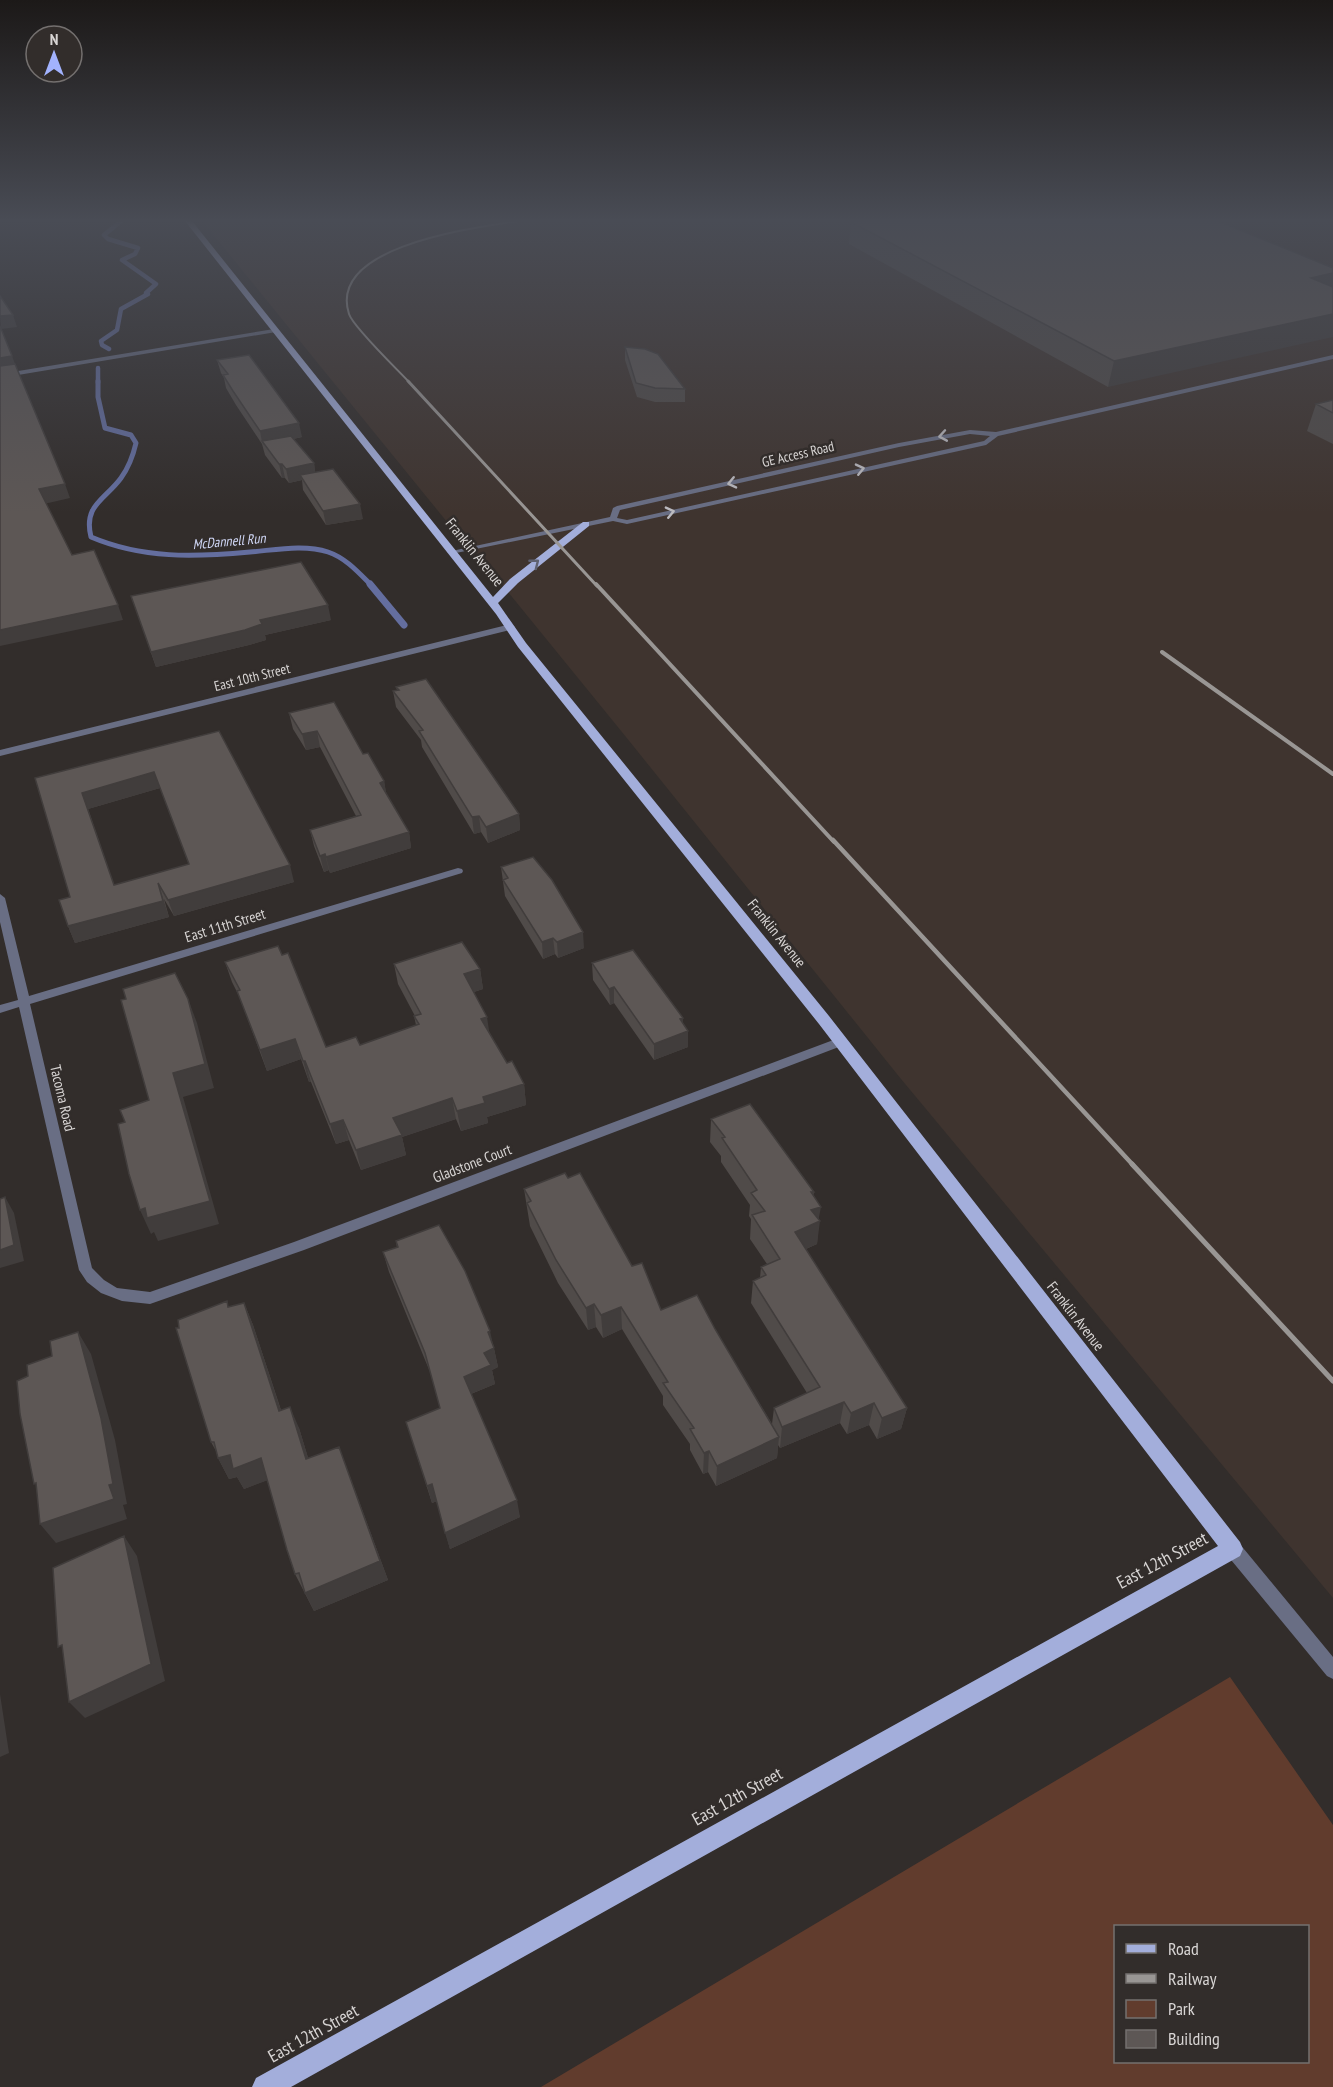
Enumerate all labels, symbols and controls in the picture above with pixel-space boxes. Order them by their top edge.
north arrow [24,24,84,84]
text: N [50,29,58,49]
one-way arrow [939,430,948,442]
street label: GE Access Road [760,437,836,471]
one-way arrow [855,464,865,477]
one-way arrow [728,475,738,488]
one-way arrow [665,507,675,520]
street label: Franklin Avenue [442,514,508,590]
water label: McDannell Run [192,529,267,553]
one-way arrow [528,560,539,571]
street label: East 10th Street [212,659,292,695]
street label: Franklin Avenue [744,895,810,971]
street label: East 11th Street [182,904,268,946]
street label: Tacoma Road [46,1063,80,1133]
street label: Gladstone Court [430,1139,514,1187]
street label: Franklin Avenue [1043,1278,1109,1354]
street label: East 12th Street [1112,1526,1212,1594]
street label: East 12th Street [688,1762,786,1830]
legend [1114,1925,1309,2063]
text: Road [1168,1937,1199,1960]
text: Railway [1168,1967,1217,1990]
text: Park [1168,1997,1195,2020]
street label: East 12th Street [264,1999,362,2067]
text: Building [1168,2027,1220,2050]

